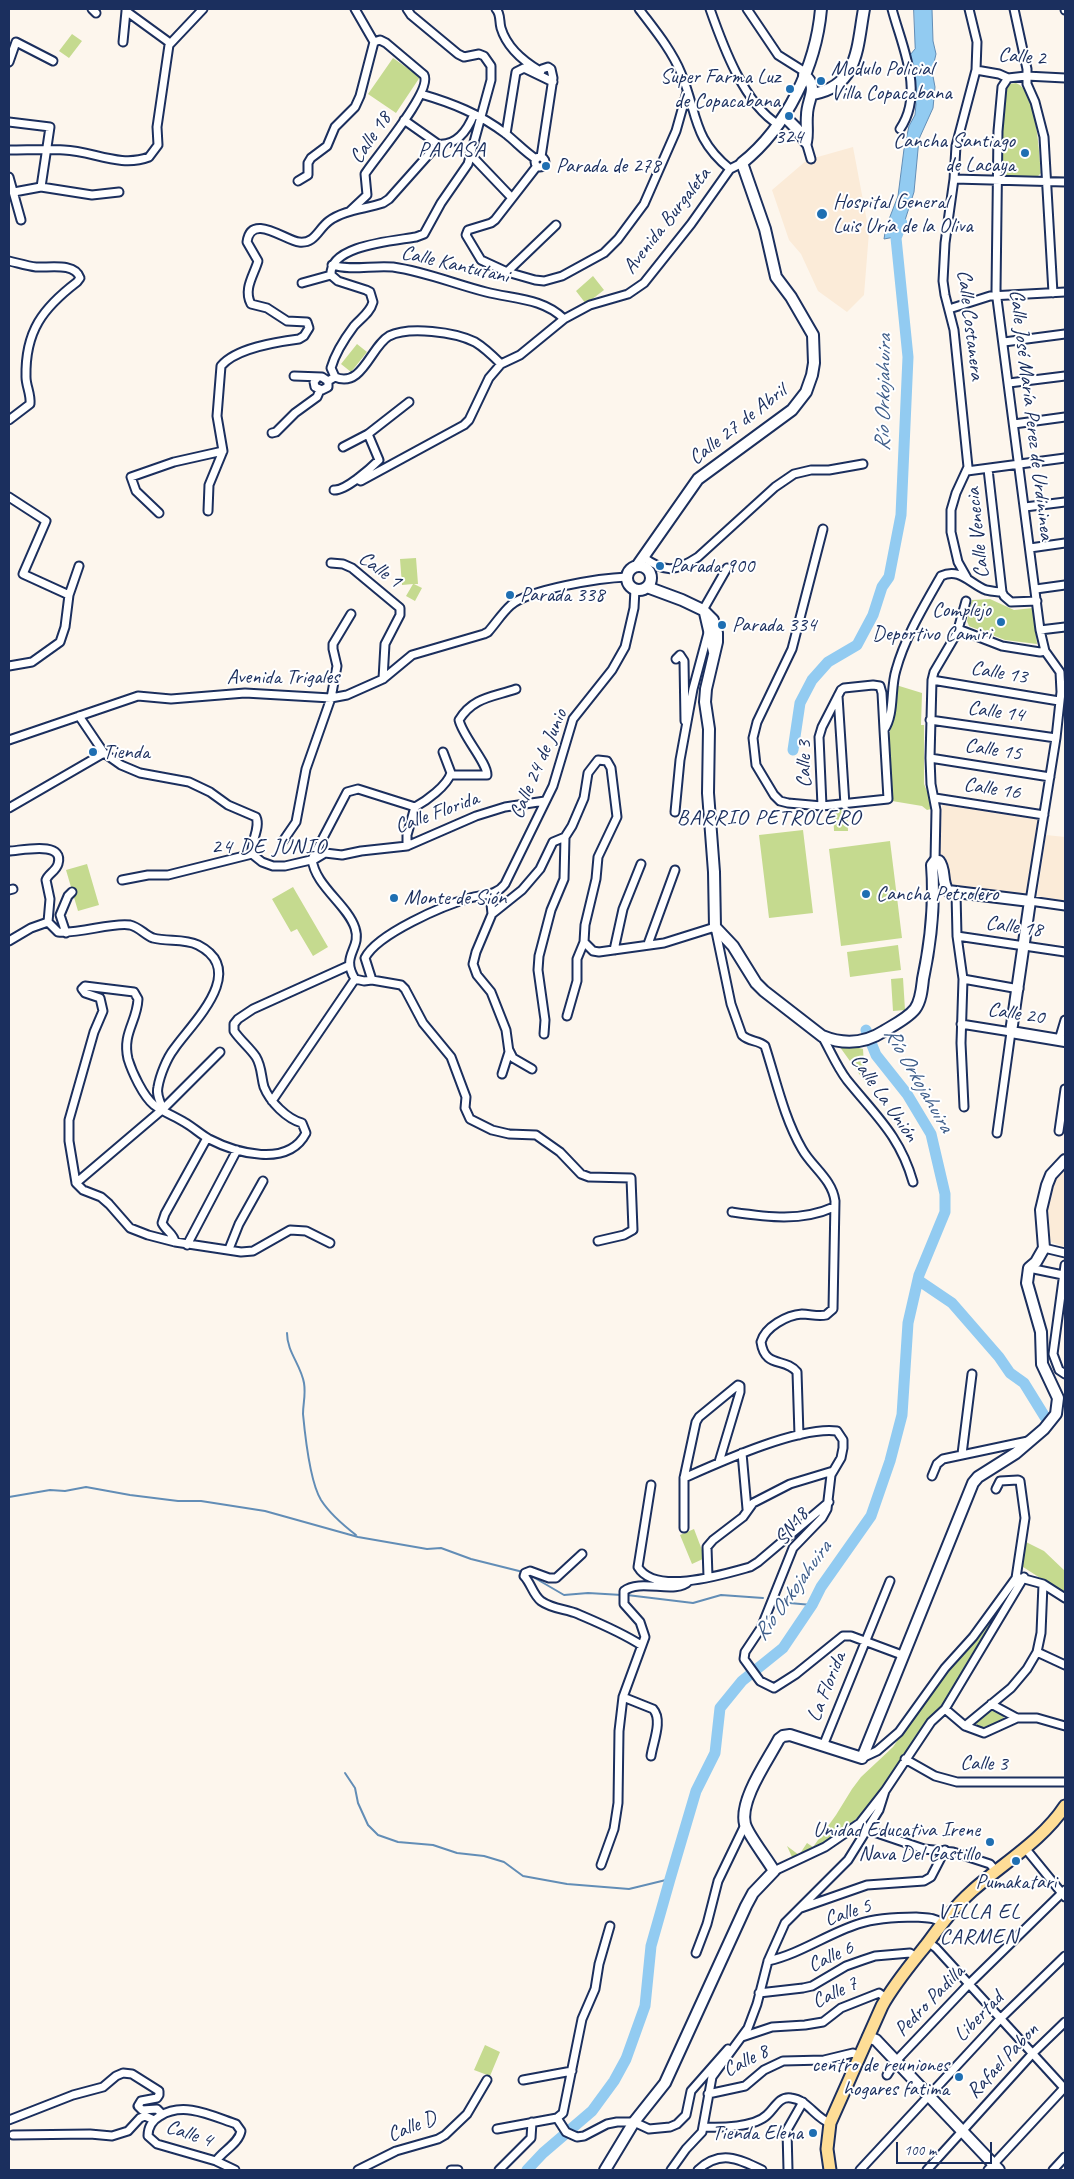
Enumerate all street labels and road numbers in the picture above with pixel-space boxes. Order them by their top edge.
street label: Calle 2 [997,42,1047,72]
street label: Calle 18 [345,107,397,169]
street label: Avenida Burgaleta [618,163,716,279]
street label: Calle Kantutani [399,240,511,290]
street label: Calle Costanera [951,268,989,382]
street label: Calle José María Perez de Urdininea [1003,288,1059,542]
street label: Calle 27 de Abril [684,379,792,471]
street label: Calle Venecia [961,486,995,580]
street label: Calle 1 [353,546,407,594]
street label: Calle 13 [969,656,1029,690]
street label: Avenida Trigales [227,664,339,690]
street label: Calle 14 [966,696,1026,728]
street label: Calle 24 de Junio [505,705,573,823]
street label: Calle 15 [963,733,1023,767]
street label: Calle 3 [791,740,817,788]
street label: Calle 16 [962,772,1022,806]
street label: Calle Florida [392,786,482,840]
street label: Calle 18 [984,911,1044,943]
street label: Calle 20 [986,997,1046,1031]
street label: Calle La Unión [845,1049,923,1147]
street label: SN18 [769,1503,815,1551]
street label: La Florida [802,1649,852,1725]
street label: Calle 3 [960,1751,1008,1777]
street label: Calle 5 [821,1894,875,1932]
street label: Calle 6 [804,1936,858,1978]
street label: Pedro Padilla [890,1960,970,2042]
street label: Calle 7 [808,1971,862,2015]
street label: Libertad [949,1987,1009,2047]
street label: Rafael Pabon [962,2018,1044,2104]
street label: Calle 8 [719,2039,773,2083]
street label: Calle D [384,2106,440,2148]
street label: Calle 4 [162,2114,216,2154]

